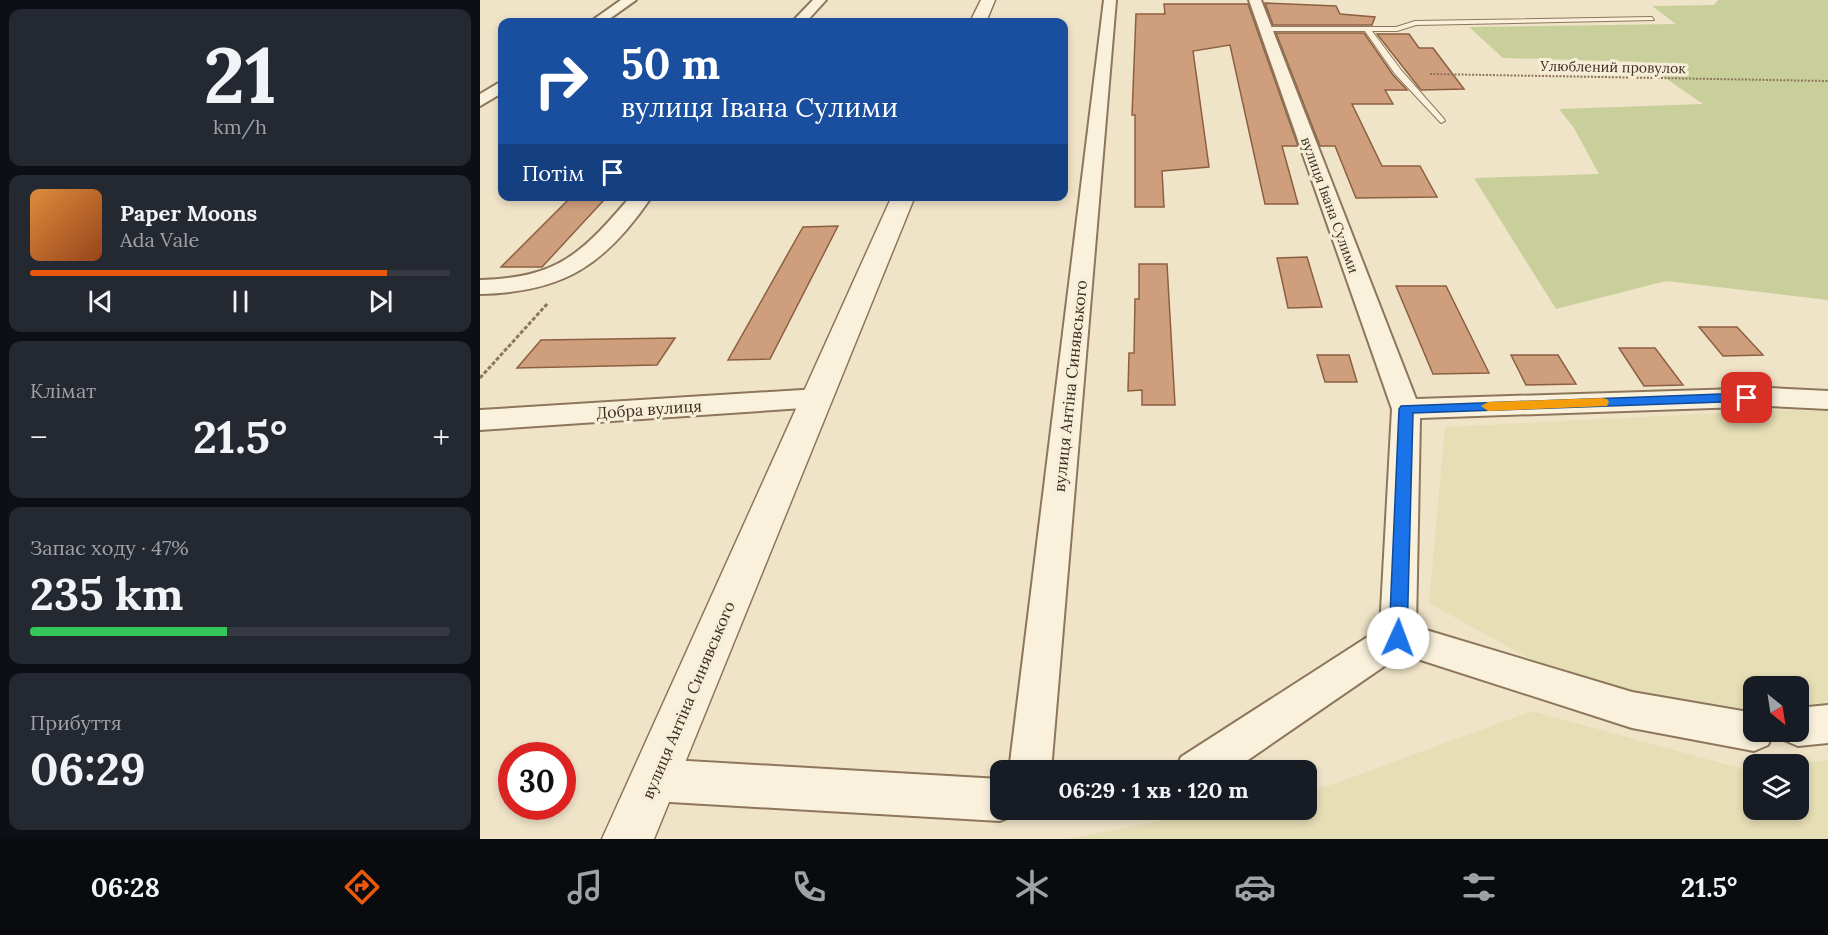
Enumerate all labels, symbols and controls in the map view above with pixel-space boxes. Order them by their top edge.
text: 21 [203,25,277,124]
text: 50 m [621,37,720,91]
icon: right [522,42,600,120]
street label: Улюблений провулок [1539,57,1686,77]
text: вулиця Івана Сулими [621,90,898,124]
text: km/h [213,114,267,139]
street label: вулиця Івана Сулими [1297,134,1363,276]
icon: arrive [596,156,629,189]
text: Потім [522,159,584,187]
text: Paper Moons [120,199,257,227]
text: Ada Vale [120,227,199,252]
street label: вулиця Антіна Синявського [1049,279,1091,493]
icon: previous [84,285,117,318]
icon: pause [224,285,257,318]
icon: next [364,285,397,318]
pin [1721,372,1772,423]
text: Клімат [30,378,96,403]
icon: arrive [1730,381,1763,414]
street label: Добра вулиця [595,395,703,423]
text: 21.5° [193,408,287,465]
text: − [30,416,48,458]
text: + [432,416,450,458]
text: Запас ходу · 47% [30,535,189,560]
text: 235 km [30,565,183,622]
street label: вулиця Антіна Синявського [637,598,739,802]
position arrow [1366,606,1430,670]
north arrow [1743,676,1809,742]
map controls [1743,676,1809,820]
text: Прибуття [30,710,122,735]
text: 06:29 [30,740,146,797]
speed limit sign: 30 [498,742,576,820]
button: layers [1743,754,1809,820]
text: 06:29 · 1 хв · 120 m [1059,776,1248,804]
icon: directions [341,866,383,908]
icon: music [564,866,606,908]
icon: phone [788,866,830,908]
icon: climate [1011,866,1053,908]
icon: car [1234,866,1276,908]
icon: filters [1458,866,1500,908]
text: 06:28 [91,870,160,904]
text: 21.5° [1681,870,1737,904]

